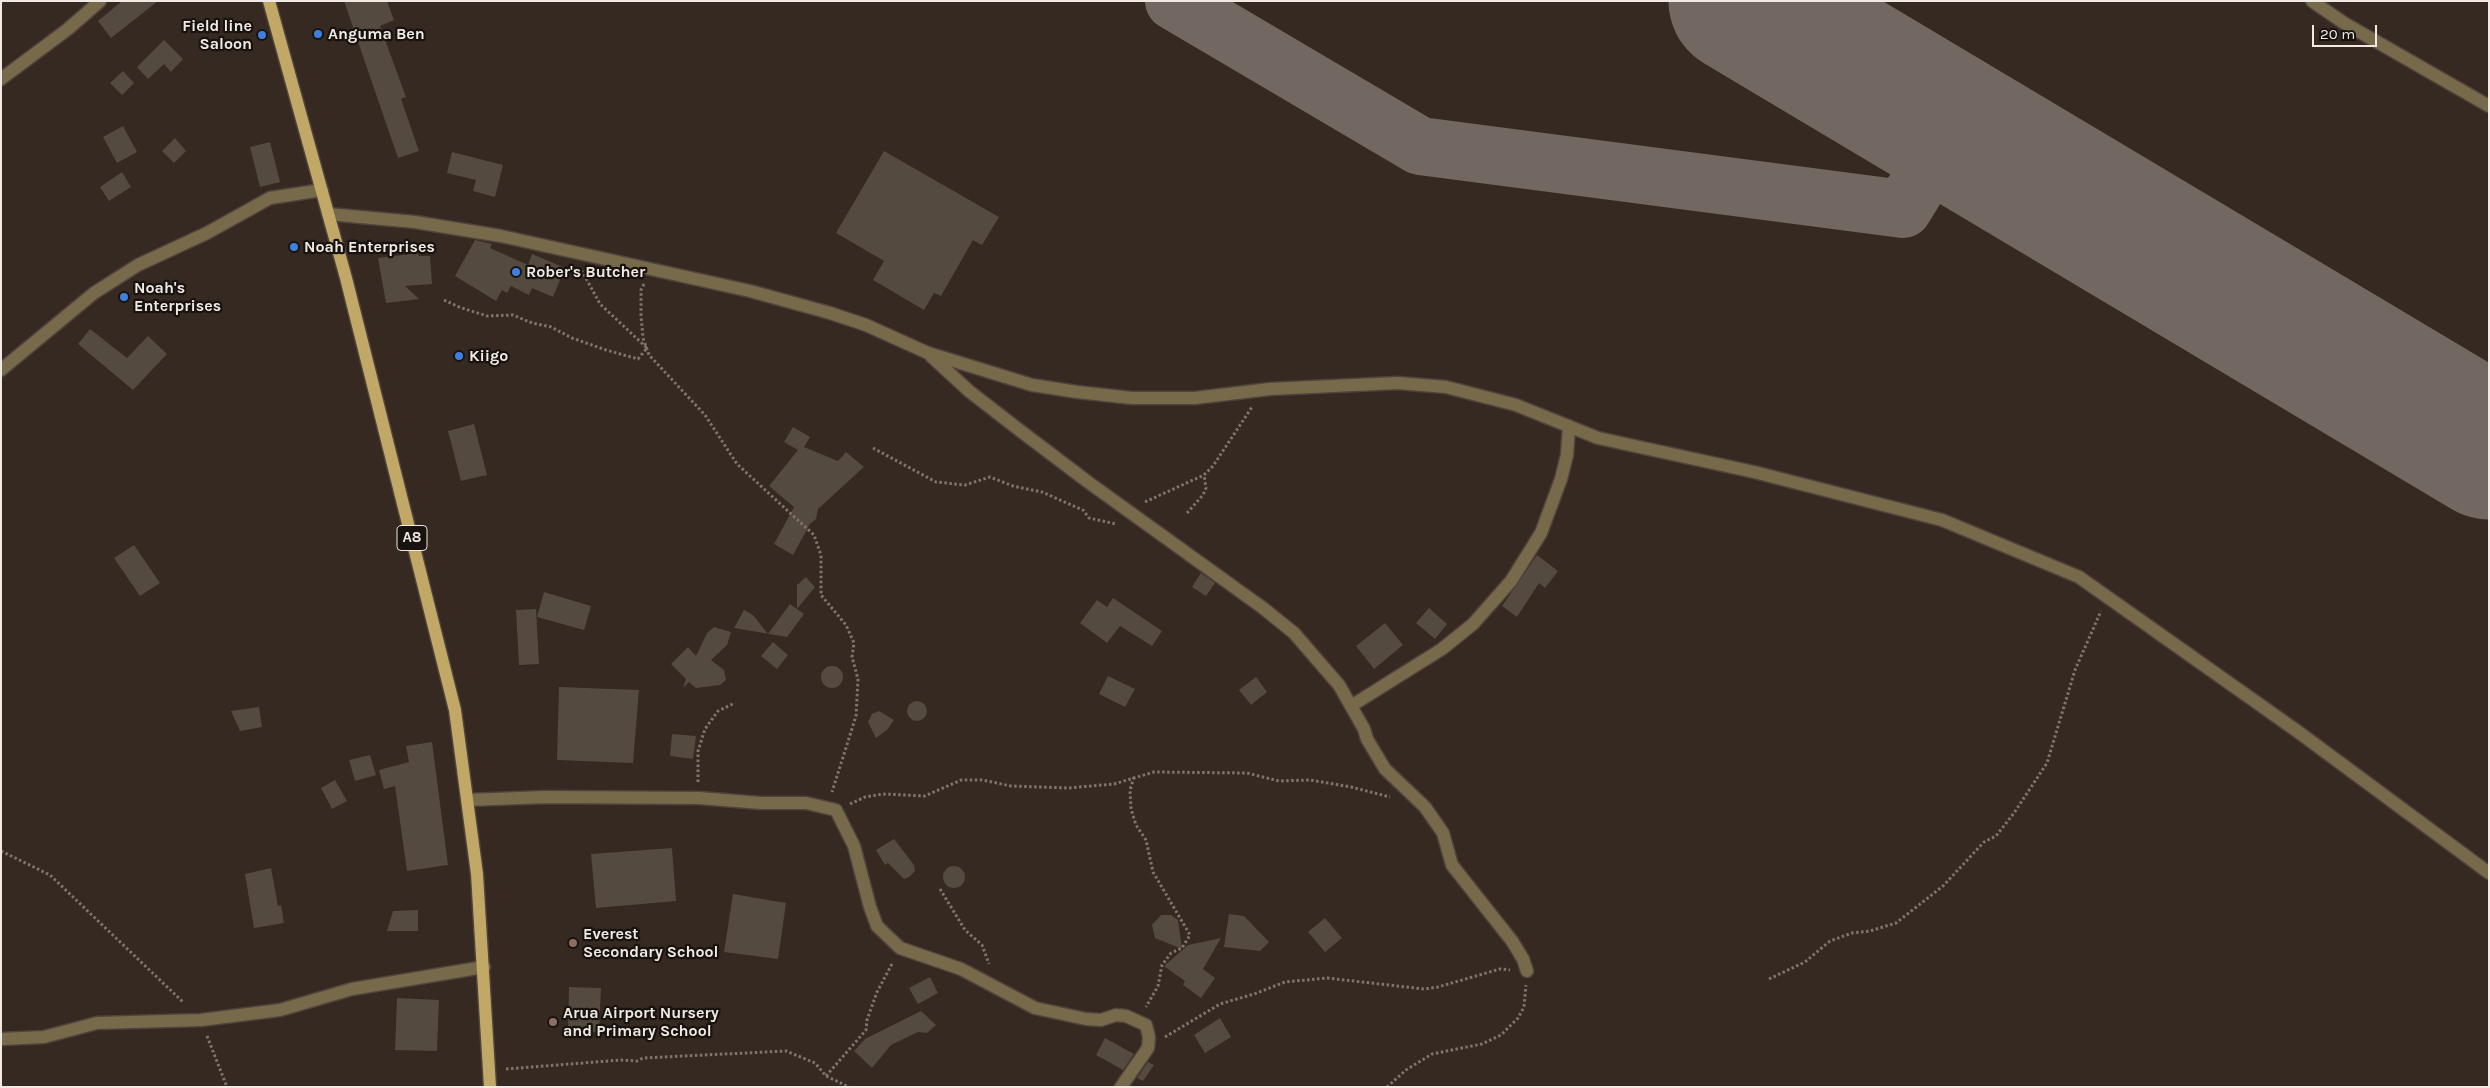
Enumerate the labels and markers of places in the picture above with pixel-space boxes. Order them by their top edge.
place label: Field line Saloon [182,16,252,54]
place label: Anguma Ben [328,24,425,44]
marker: Anguma Ben [312,28,324,40]
marker: Field line Saloon [256,29,268,41]
place label: Noah Enterprises [304,237,435,257]
marker: Noah Enterprises [288,241,300,253]
place label: Rober's Butcher [526,262,645,282]
marker: Rober's Butcher [510,266,522,278]
place label: Noah's Enterprises [134,278,221,316]
marker: Noah's Enterprises [118,291,130,303]
place label: Kiigo [469,346,508,366]
marker: Kiigo [453,350,465,362]
place label: Everest Secondary School [583,924,718,962]
marker: Everest Secondary School [567,937,579,949]
place label: Arua Airport Nursery and Primary School [563,1003,719,1041]
marker: Arua Airport Nursery and Primary School [547,1016,559,1028]

